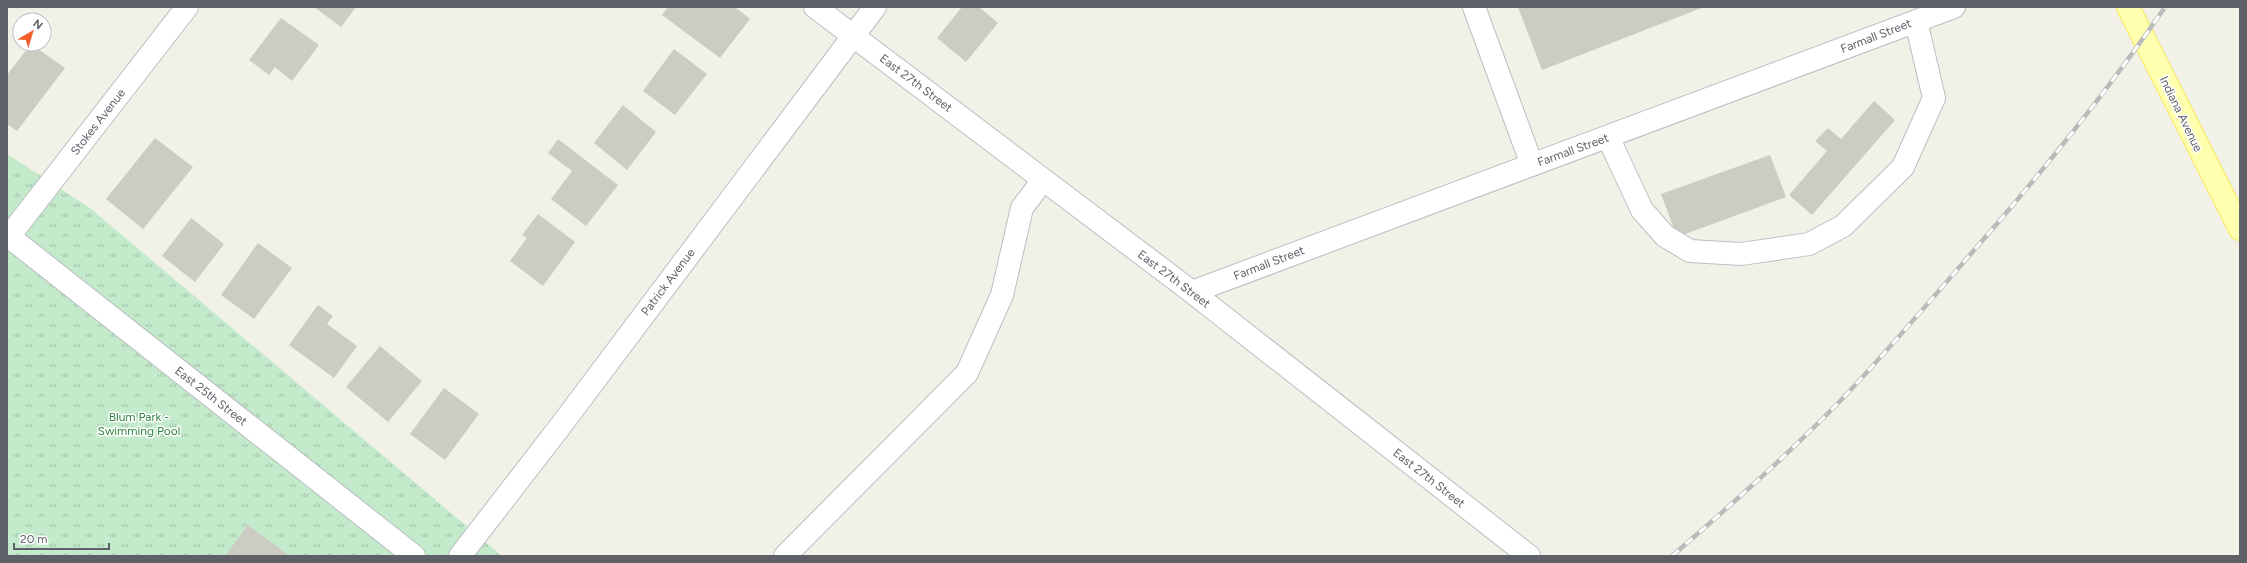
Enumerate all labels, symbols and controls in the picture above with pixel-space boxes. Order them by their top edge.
north arrow [12,12,52,52]
street label: Farmall Street [1839,16,1914,56]
text: N [30,17,45,32]
street label: East 27th Street [877,51,955,115]
street label: Indiana Avenue [2157,74,2206,154]
street label: Stokes Avenue [68,86,128,158]
street label: Farmall Street [1535,130,1611,169]
street label: Farmall Street [1232,243,1307,283]
street label: Patrick Avenue [638,245,698,318]
street label: East 27th Street [1135,247,1213,311]
street label: East 25th Street [172,363,250,429]
park label: Blum Park - Swimming Pool [98,410,180,438]
street label: East 27th Street [1390,446,1468,511]
scale bar [14,525,109,551]
text: 20 m [20,532,48,546]

